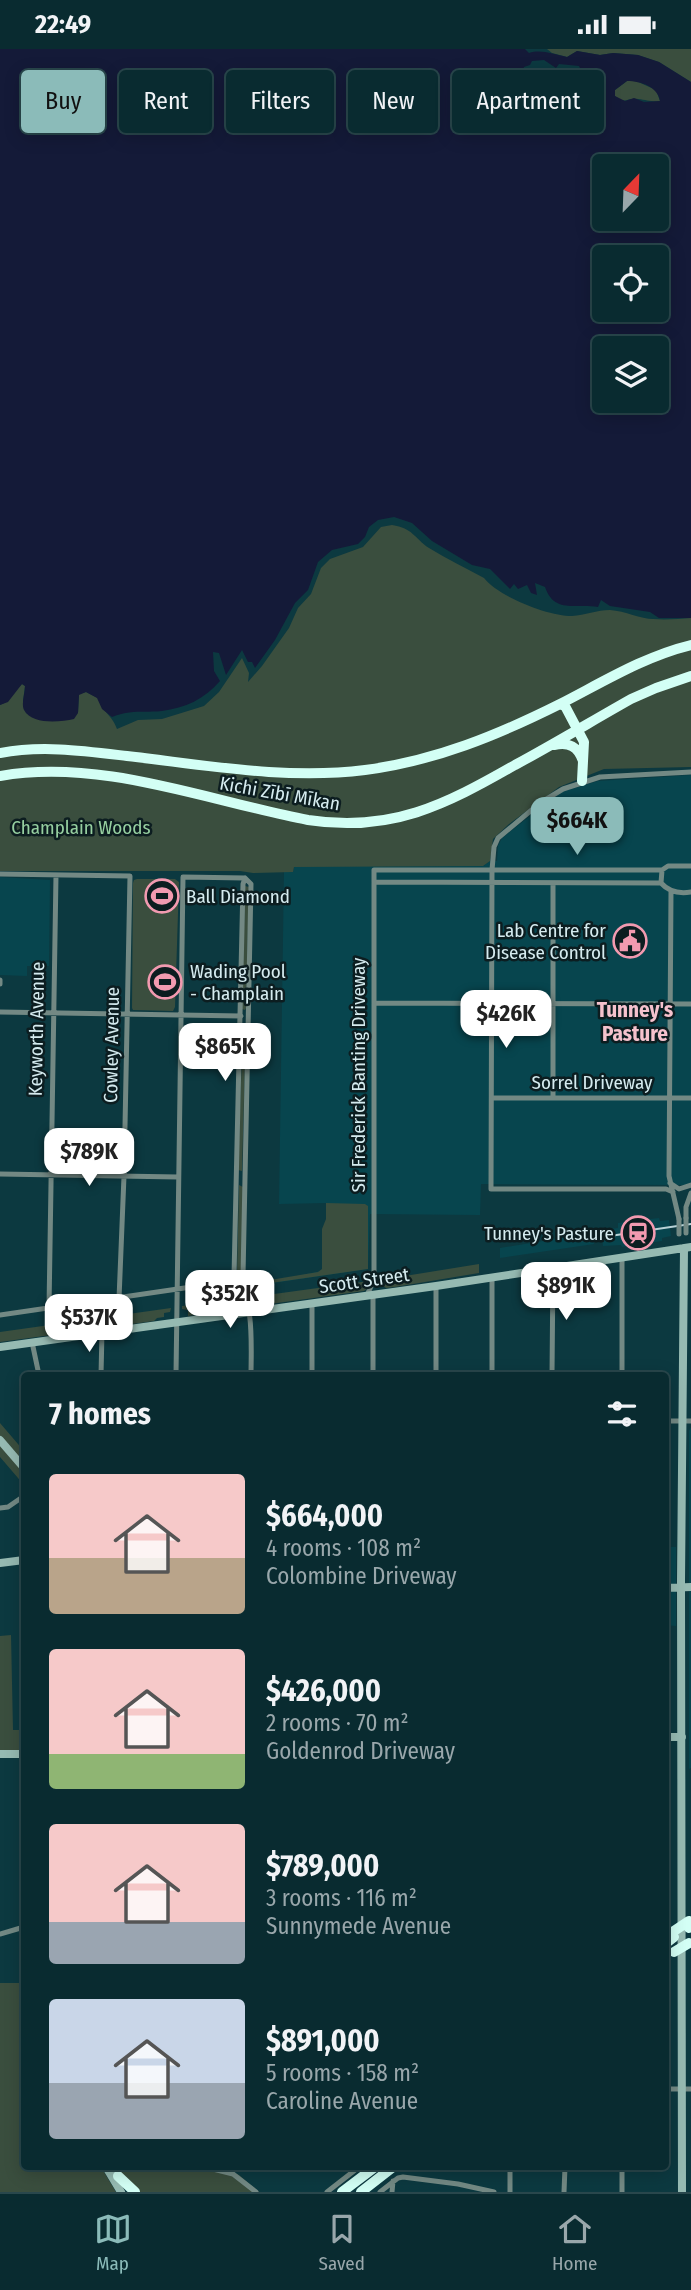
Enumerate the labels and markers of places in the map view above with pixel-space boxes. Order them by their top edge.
pin: $664K [528,797,626,857]
sports icon: Ball Diamond [143,877,181,915]
place label: Ball Diamond [186,885,290,908]
place label: Lab Centre for Disease Control [485,919,606,964]
public building icon: Lab Centre for Disease Control [611,922,649,960]
place label: Wading Pool - Champlain [190,960,286,1005]
sports icon: Wading Pool - Champlain [146,963,184,1001]
pin: $426K [457,991,555,1050]
pin: $865K [176,1023,274,1083]
pin: $789K [40,1129,138,1188]
station icon: Tunney's Pasture [619,1214,657,1252]
place label: Tunney's Pasture [484,1222,614,1245]
pin: $891K [517,1263,615,1322]
pin: $352K [181,1271,279,1330]
pin: $537K [40,1295,138,1354]

